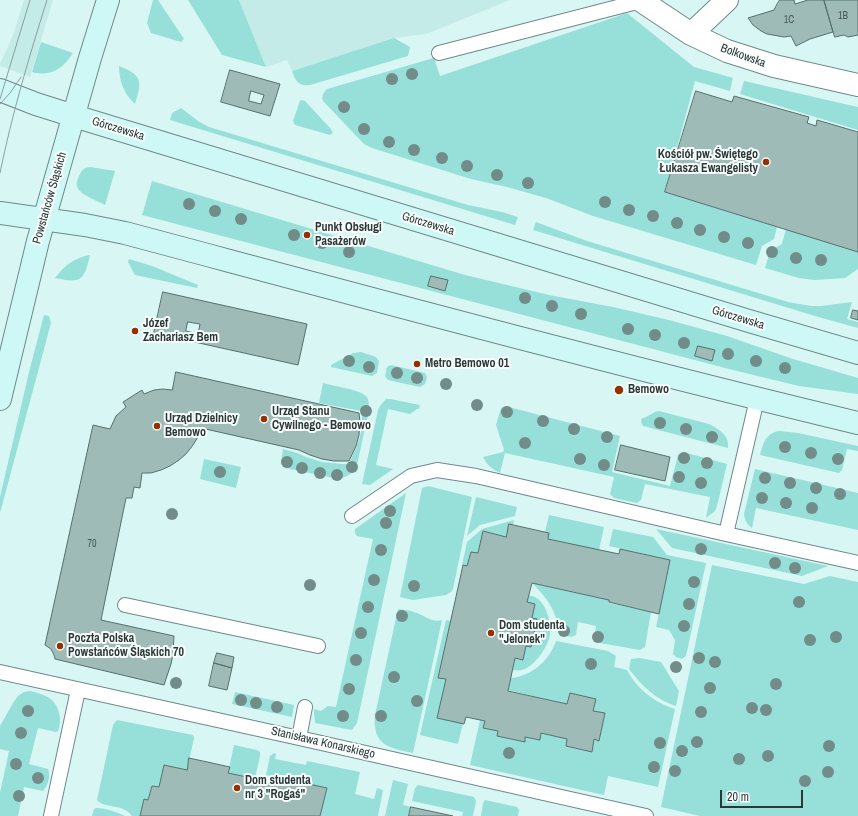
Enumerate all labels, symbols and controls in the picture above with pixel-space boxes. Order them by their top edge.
house number: 1B [838,10,848,22]
house number: 1C [784,14,794,26]
street label: Bolkowska [718,41,768,71]
street label: Górczewska [90,114,146,144]
place label: Kościół pw. Świętego Łukasza Ewangelisty [658,148,758,176]
street label: Powstańców Śląskich [30,150,70,246]
marker: Kościół pw. Świętego Łukasza Ewangelisty [761,157,771,167]
street label: Górczewska [400,209,456,239]
place label: Punkt Obsługi Pasażerów [315,221,382,249]
marker: Punkt Obsługi Pasażerów [302,230,312,240]
street label: Górczewska [710,303,766,333]
place label: Józef Zachariasz Bem [143,317,218,345]
marker: Józef Zachariasz Bem [130,326,140,336]
place label: Metro Bemowo 01 [425,357,509,371]
marker: Metro Bemowo 01 [412,359,422,369]
place label: Bemowo [628,383,669,397]
marker: Bemowo [613,384,625,396]
place label: Urząd Stanu Cywilnego - Bemowo [272,405,371,433]
place label: Urząd Dzielnicy Bemowo [165,412,238,440]
marker: Urząd Stanu Cywilnego - Bemowo [259,414,269,424]
marker: Urząd Dzielnicy Bemowo [152,421,162,431]
house number: 70 [87,538,97,550]
place label: Dom studenta "Jelonek" [499,619,565,647]
marker: Dom studenta "Jelonek" [486,628,496,638]
place label: Poczta Polska Powstańców Śląskich 70 [68,632,184,660]
marker: Poczta Polska Powstańców Śląskich 70 [55,641,65,651]
street label: Stanisława Konarskiego [270,724,376,762]
place label: Dom studenta nr 3 "Rogaś" [245,774,311,802]
scale bar [722,782,805,808]
marker: Dom studenta nr 3 "Rogaś" [232,783,242,793]
text: 20 m [727,789,749,805]

